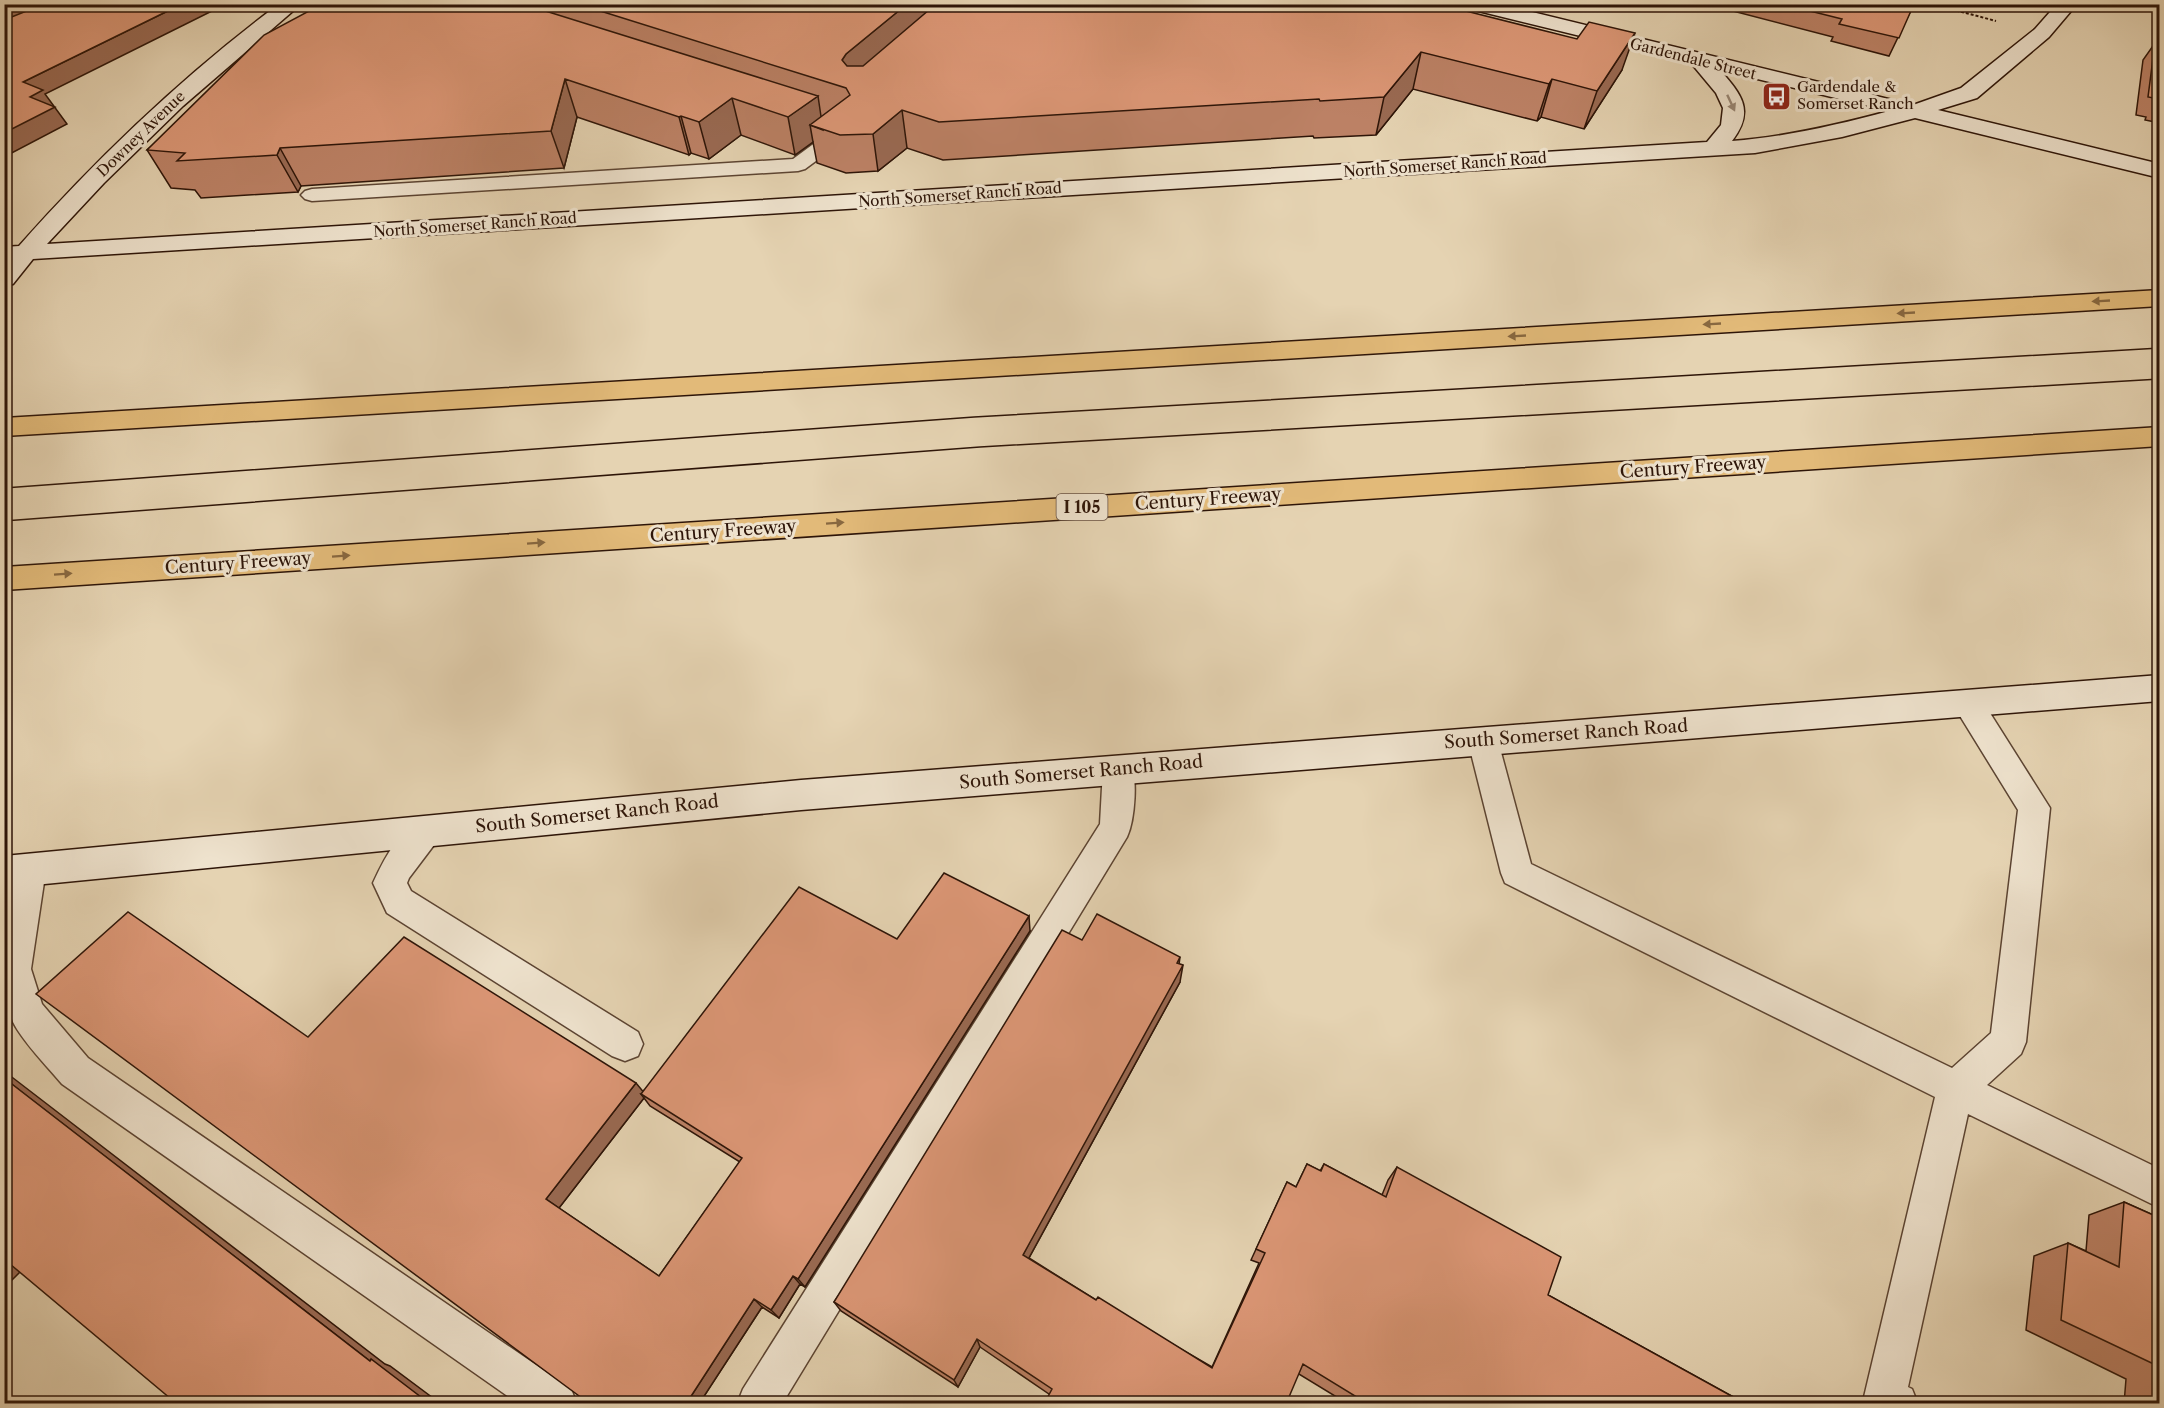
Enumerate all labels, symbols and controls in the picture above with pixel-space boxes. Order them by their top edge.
street label: Gardendale Street [1628,34,1759,84]
place label: Gardendale & Somerset Ranch [1797,77,1914,113]
bus stop icon: Gardendale & Somerset Ranch [1760,80,1792,112]
street label: Downey Avenue [93,87,189,181]
one-way arrow [1727,95,1736,112]
street label: North Somerset Ranch Road [1343,148,1547,181]
street label: North Somerset Ranch Road [858,178,1062,211]
street label: North Somerset Ranch Road [373,208,577,241]
one-way arrow [2092,296,2111,306]
one-way arrow [1897,308,1916,317]
one-way arrow [1702,320,1721,329]
one-way arrow [1508,331,1527,341]
street label: Century Freeway [1619,451,1768,483]
street label: Century Freeway [1134,483,1283,515]
road number: I 105 [1056,494,1108,520]
street label: Century Freeway [649,515,798,547]
one-way arrow [826,519,845,528]
one-way arrow [526,538,545,548]
street label: Century Freeway [164,547,313,579]
one-way arrow [332,551,351,561]
one-way arrow [53,570,72,579]
street label: South Somerset Ranch Road [1443,714,1689,754]
street label: South Somerset Ranch Road [958,750,1204,794]
street label: South Somerset Ranch Road [474,790,720,838]

